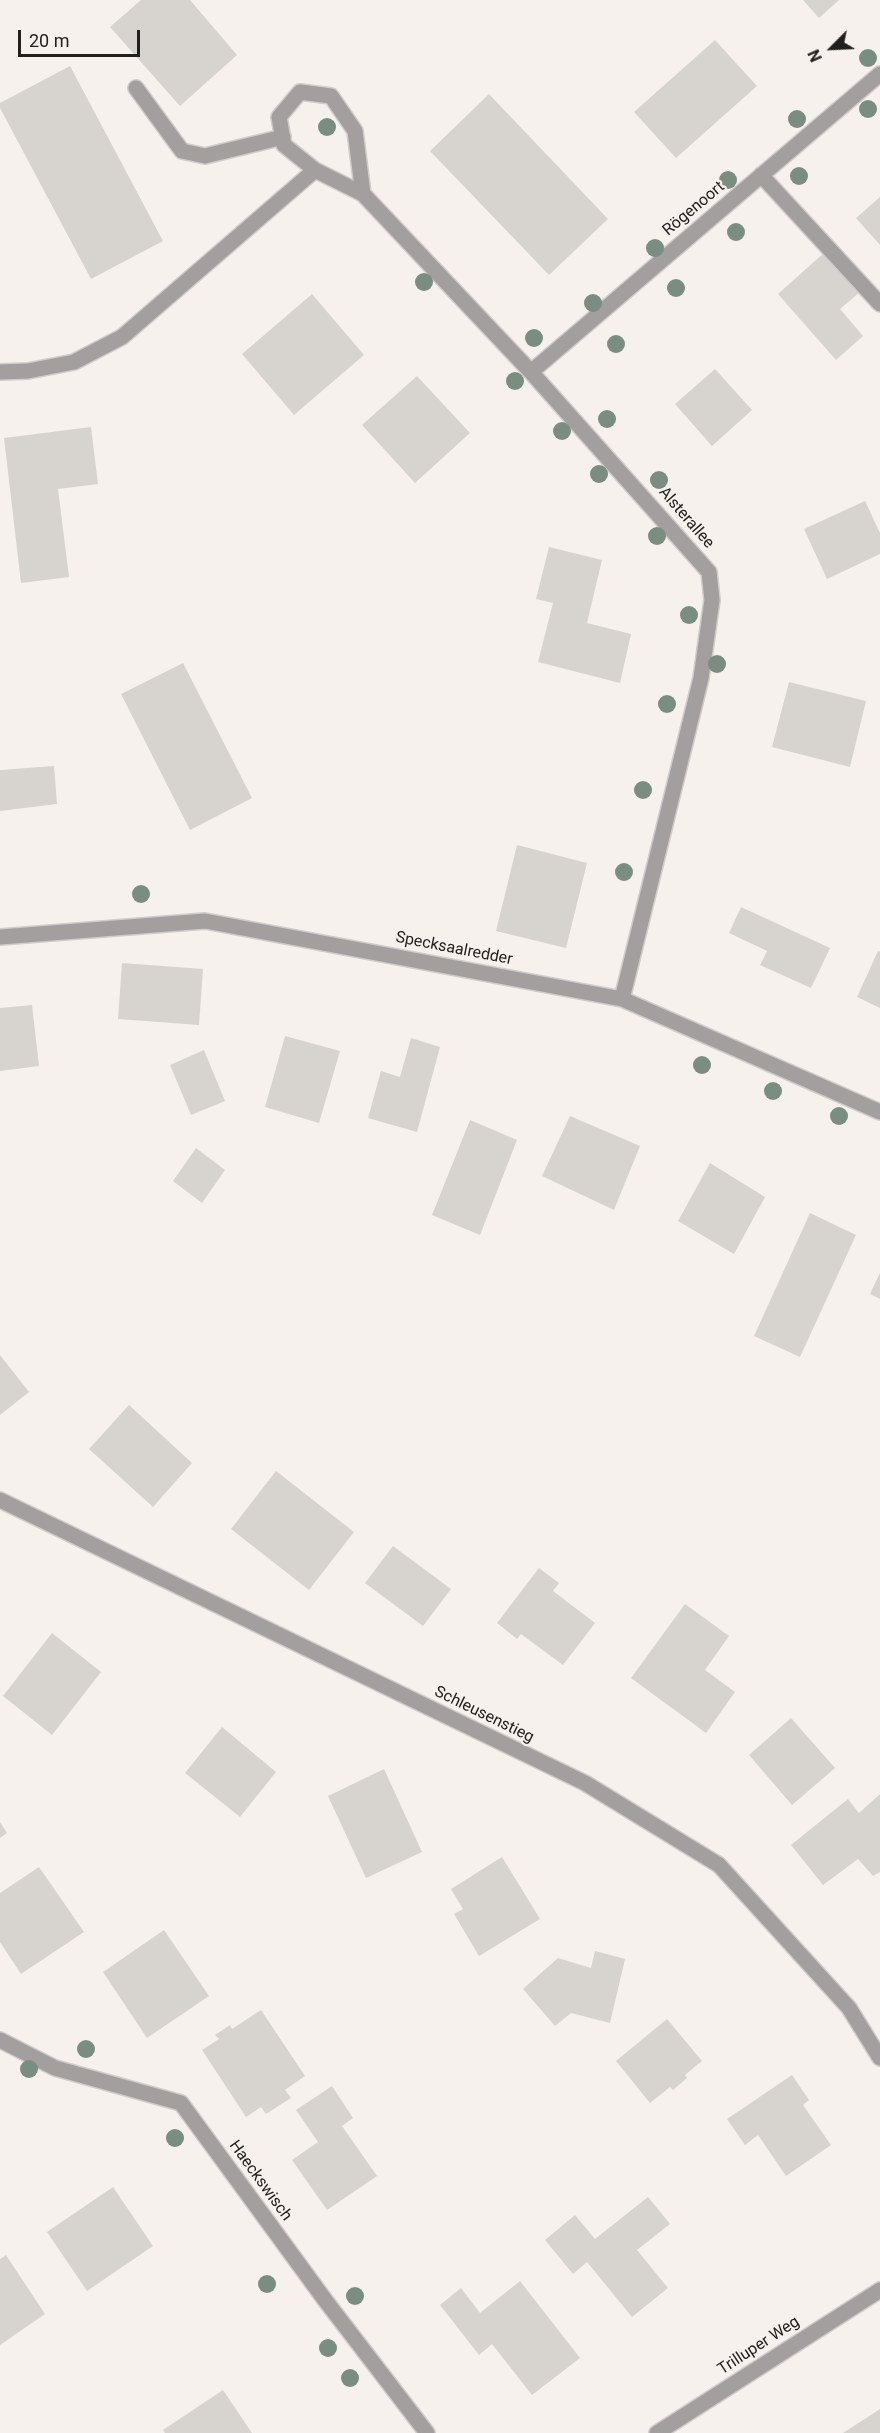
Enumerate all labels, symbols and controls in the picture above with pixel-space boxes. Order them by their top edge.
scale bar [21,18,142,56]
north arrow [802,18,862,78]
text: 20 m [29,30,69,51]
text: N [804,47,826,65]
street label: Rögenoort [659,178,729,240]
street label: Alsterallee [654,483,718,553]
street label: Specksaalredder [394,928,514,970]
street label: Schleusenstieg [431,1683,537,1747]
street label: Haeckswisch [224,2137,296,2225]
street label: Trilluper Weg [715,2313,803,2379]

